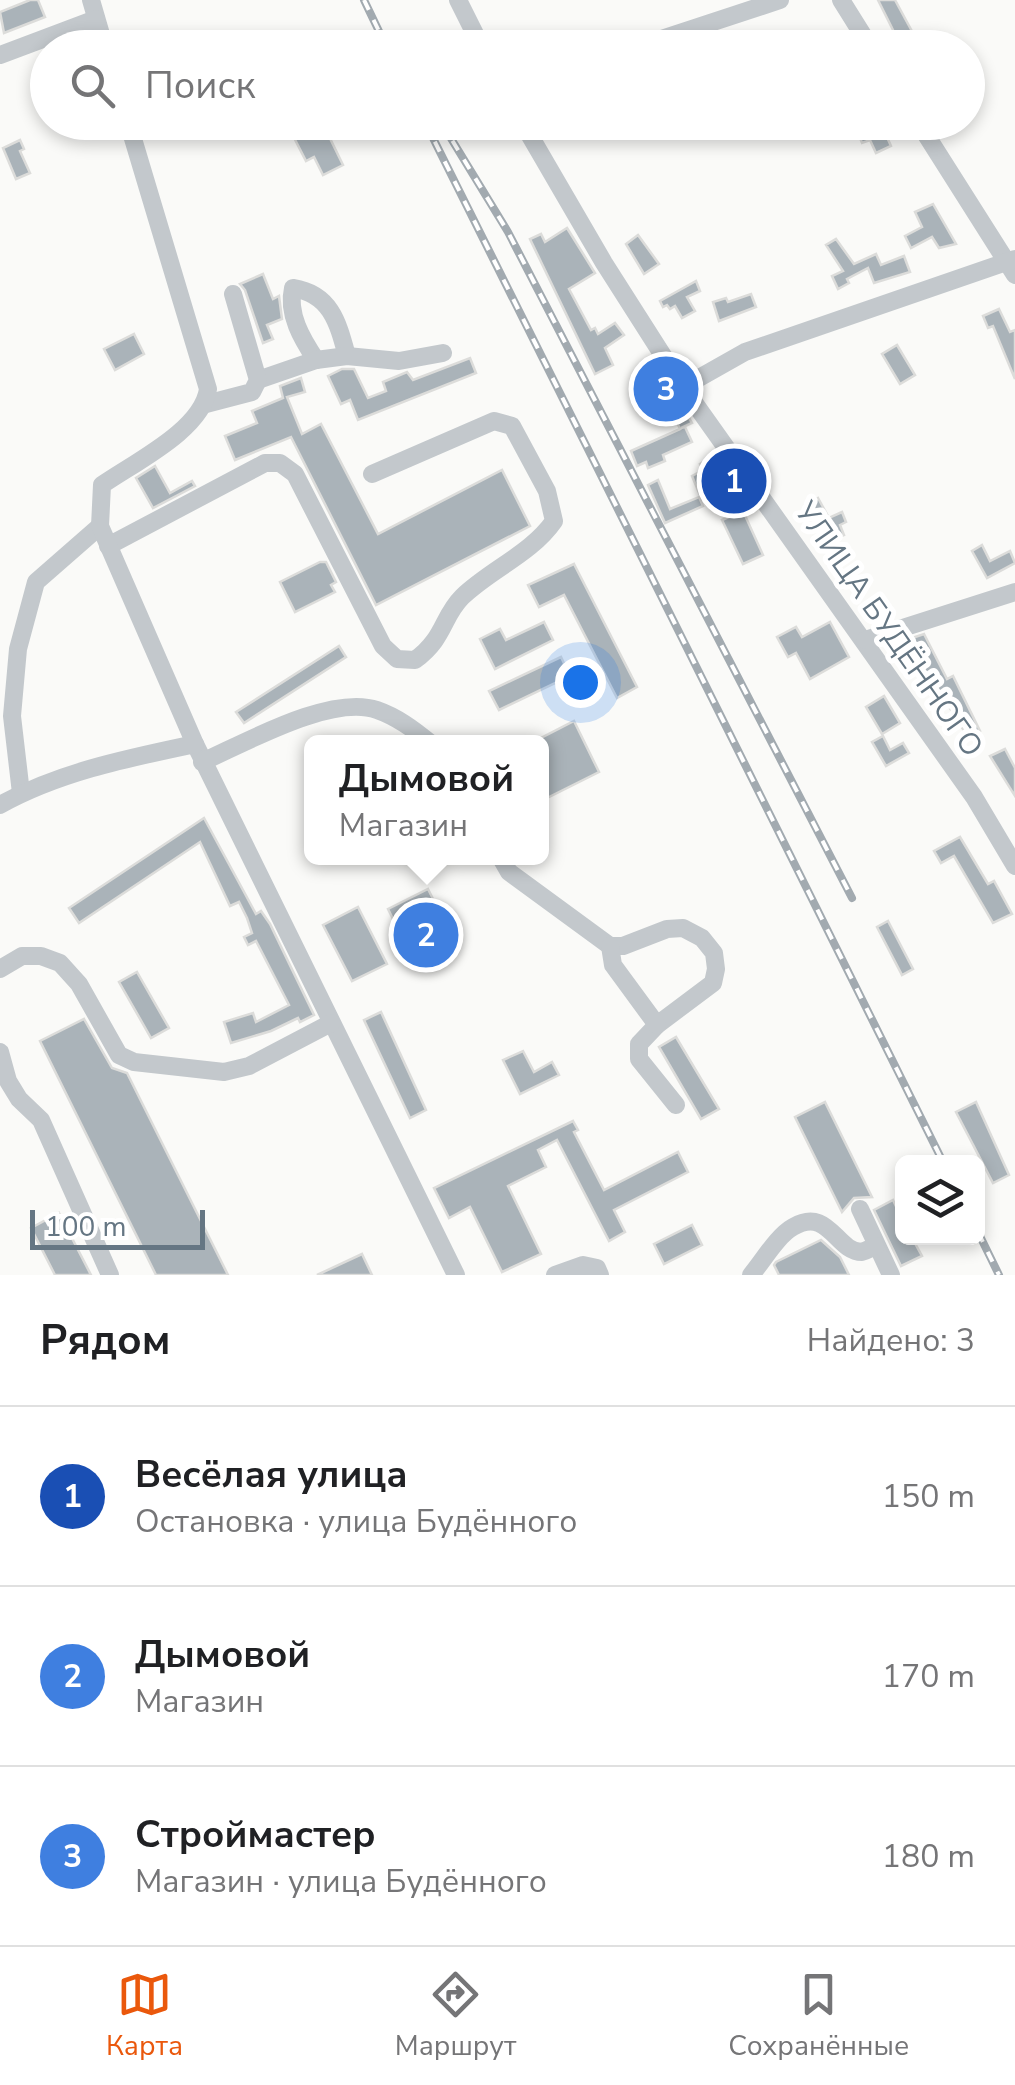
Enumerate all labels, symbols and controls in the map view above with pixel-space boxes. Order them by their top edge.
search box [30,30,985,140]
icon: search [65,58,120,113]
text: Поиск [145,60,255,111]
pin: 3 [634,352,698,426]
pin: 1 [702,444,766,518]
street label: УЛИЦА БУДЁННОГО [784,493,992,765]
your location [555,657,606,708]
popup [304,735,549,865]
text: Дымовой [339,753,514,804]
text: Магазин [339,804,468,847]
pin: 2 [394,898,458,972]
map controls [895,1155,985,1245]
button: layers [895,1155,985,1245]
scale bar [30,1205,205,1250]
text: 100 m [45,1208,127,1246]
text: Рядом [40,1312,170,1369]
text: Найдено: 3 [807,1319,975,1362]
text: Весёлая улица [135,1449,407,1500]
text: 1 [63,1475,82,1518]
text: 150 m [882,1475,975,1518]
text: Остановка · улица Будённого [135,1500,577,1543]
text: Дымовой [135,1629,310,1680]
text: 2 [63,1655,82,1698]
text: 170 m [882,1655,975,1698]
text: Магазин [135,1680,264,1723]
text: Строймастер [135,1809,376,1860]
text: 3 [63,1835,82,1878]
text: 180 m [882,1835,975,1878]
text: Магазин · улица Будённого [135,1860,547,1903]
tab: Карта [106,1967,183,2065]
tab: Маршрут [395,1967,516,2065]
tab: Сохранённые [728,1967,909,2065]

